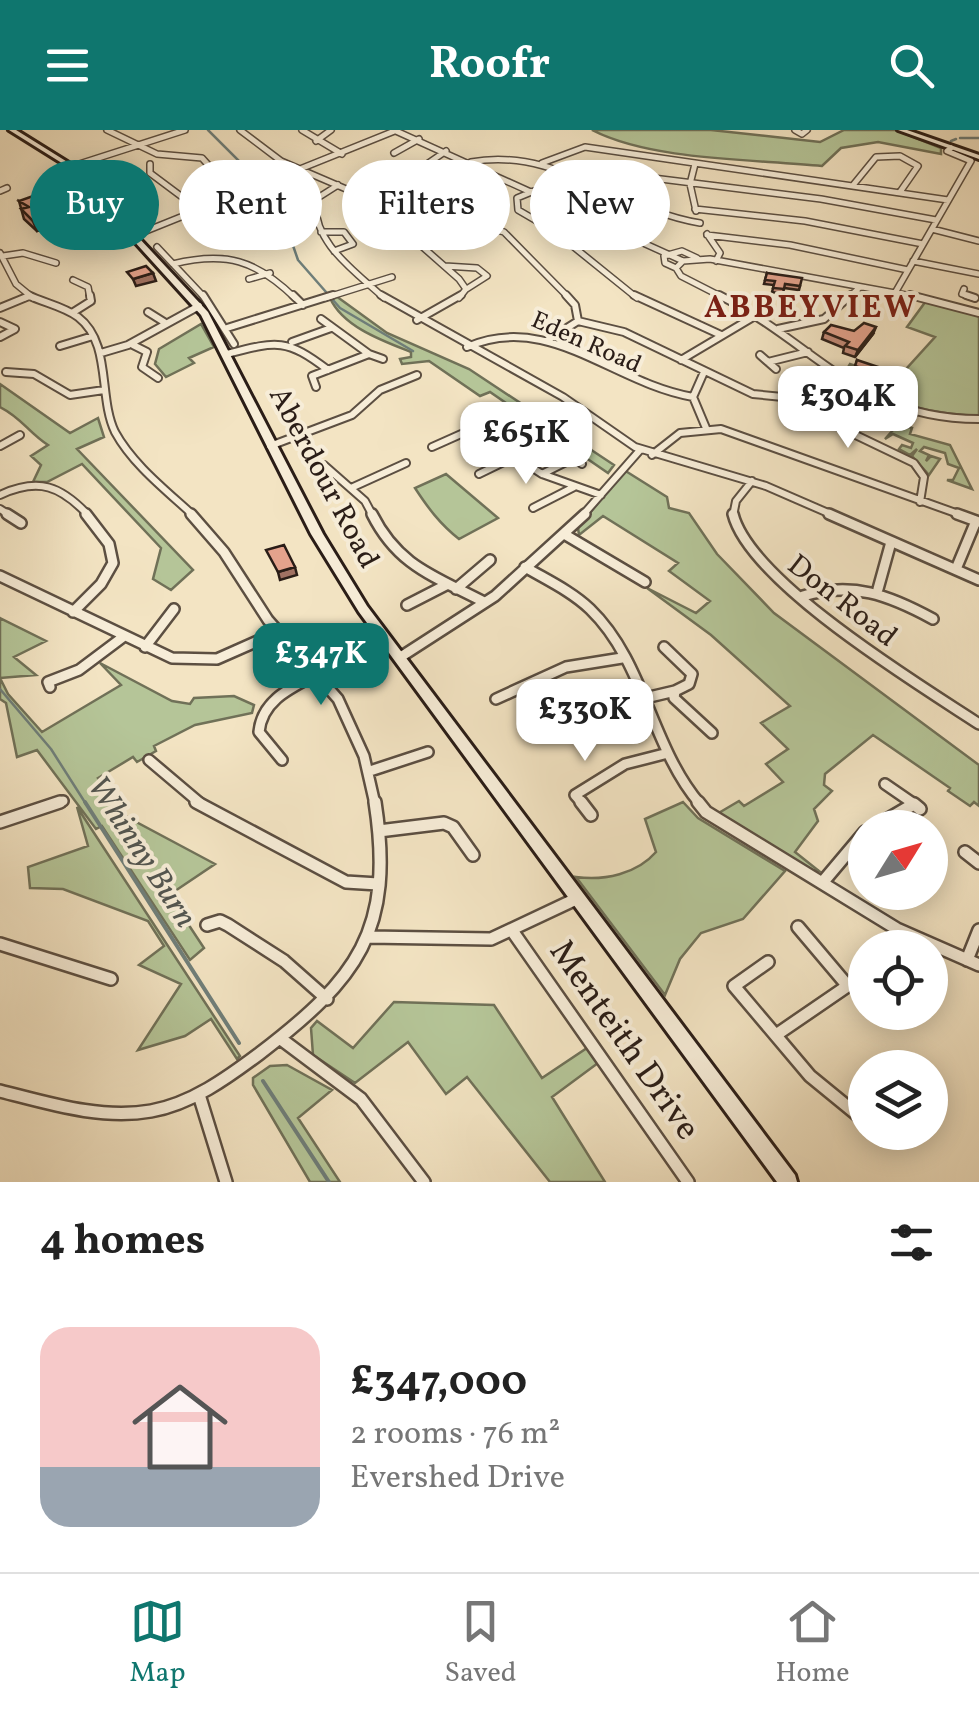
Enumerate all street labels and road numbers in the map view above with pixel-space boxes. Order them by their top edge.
street label: Eden Road [525,303,647,383]
street label: Aberdour Road [258,380,389,576]
street label: Don Road [778,545,906,658]
street label: Menteith Drive [537,931,710,1150]

